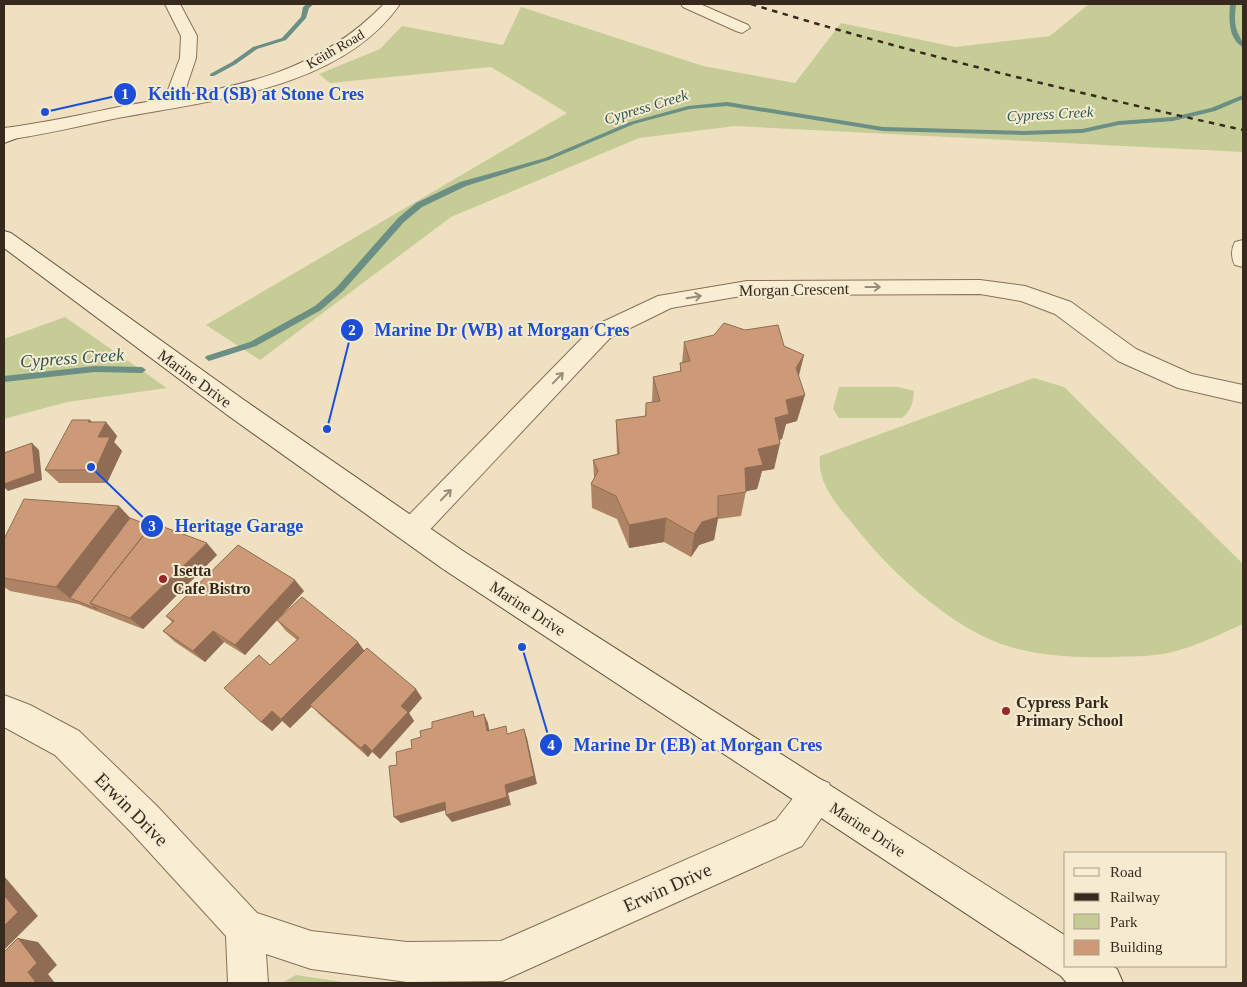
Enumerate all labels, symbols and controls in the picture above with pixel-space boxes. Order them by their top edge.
street label: Keith Road [304,27,367,72]
callout: Keith Rd (SB) at Stone Cres [113,77,374,110]
text: Keith Rd (SB) at Stone Cres [148,84,364,105]
text: 1 [121,86,129,102]
water label: Cypress Creek [602,87,690,127]
water label: Cypress Creek [1006,104,1094,124]
street label: Morgan Crescent [739,280,850,300]
one-way arrow [864,282,881,292]
one-way arrow [685,291,701,301]
callout: Marine Dr (WB) at Morgan Cres [340,313,640,346]
text: Marine Dr (WB) at Morgan Cres [375,320,629,341]
text: 2 [348,322,356,338]
water label: Cypress Creek [19,344,126,372]
street label: Marine Drive [155,346,235,411]
one-way arrow [552,372,564,384]
one-way arrow [440,489,452,501]
callout: Heritage Garage [140,509,313,542]
text: Heritage Garage [175,516,303,536]
text: 3 [148,518,156,534]
place label: Isetta Cafe Bistro [173,562,250,597]
marker: Isetta Cafe Bistro [157,573,169,585]
street label: Marine Drive [487,578,569,639]
place label: Cypress Park Primary School [1016,694,1124,730]
marker: Cypress Park Primary School [1000,705,1012,717]
callout: Marine Dr (EB) at Morgan Cres [539,729,833,762]
text: Marine Dr (EB) at Morgan Cres [574,735,822,756]
text: 4 [547,737,555,753]
street label: Erwin Drive [91,769,172,850]
street label: Marine Drive [827,799,909,860]
legend [1064,852,1227,967]
street label: Erwin Drive [620,859,715,916]
text: Road [1110,864,1142,880]
text: Railway [1110,889,1160,905]
text: Park [1110,914,1138,930]
text: Building [1110,939,1163,955]

